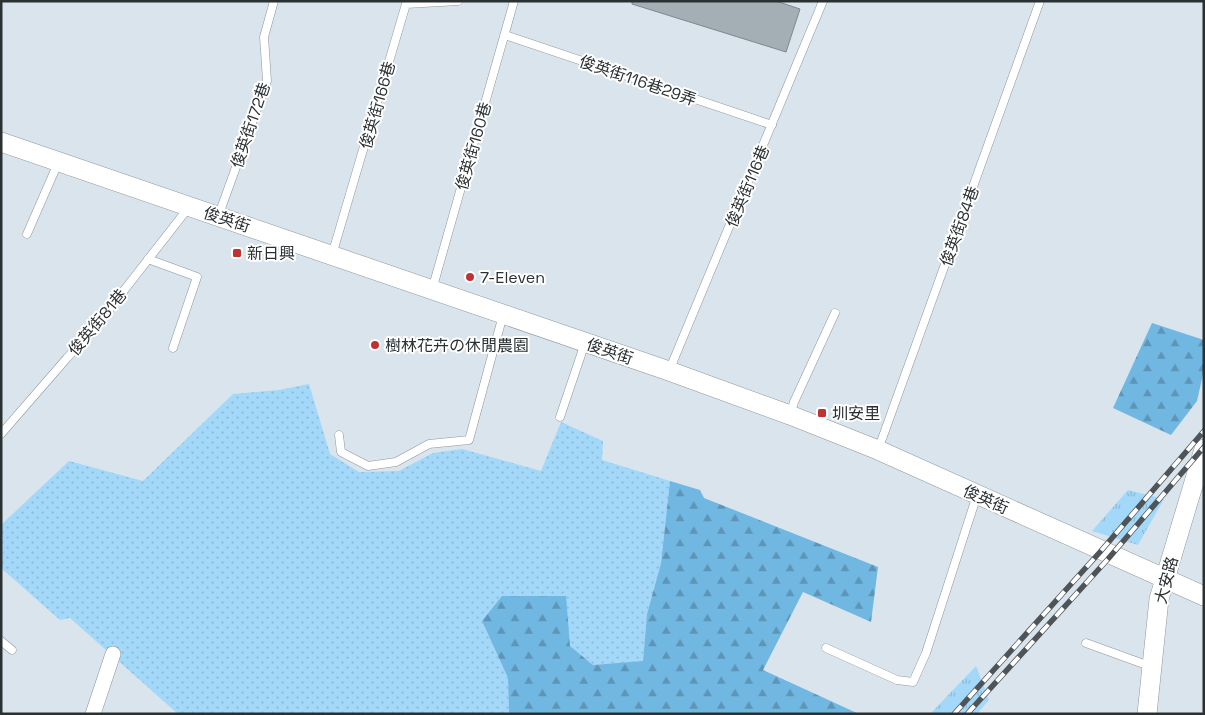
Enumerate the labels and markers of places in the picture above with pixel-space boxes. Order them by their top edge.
place label: 新日興 [247,243,295,264]
marker: 新日興 [231,247,243,259]
place label: 7-Eleven [480,267,545,288]
marker: 7-Eleven [464,271,476,283]
place label: 樹林花卉の休閒農園 [385,335,529,356]
marker: 樹林花卉の休閒農園 [369,339,381,351]
place label: 圳安里 [832,403,880,424]
marker: 圳安里 [816,407,828,419]

